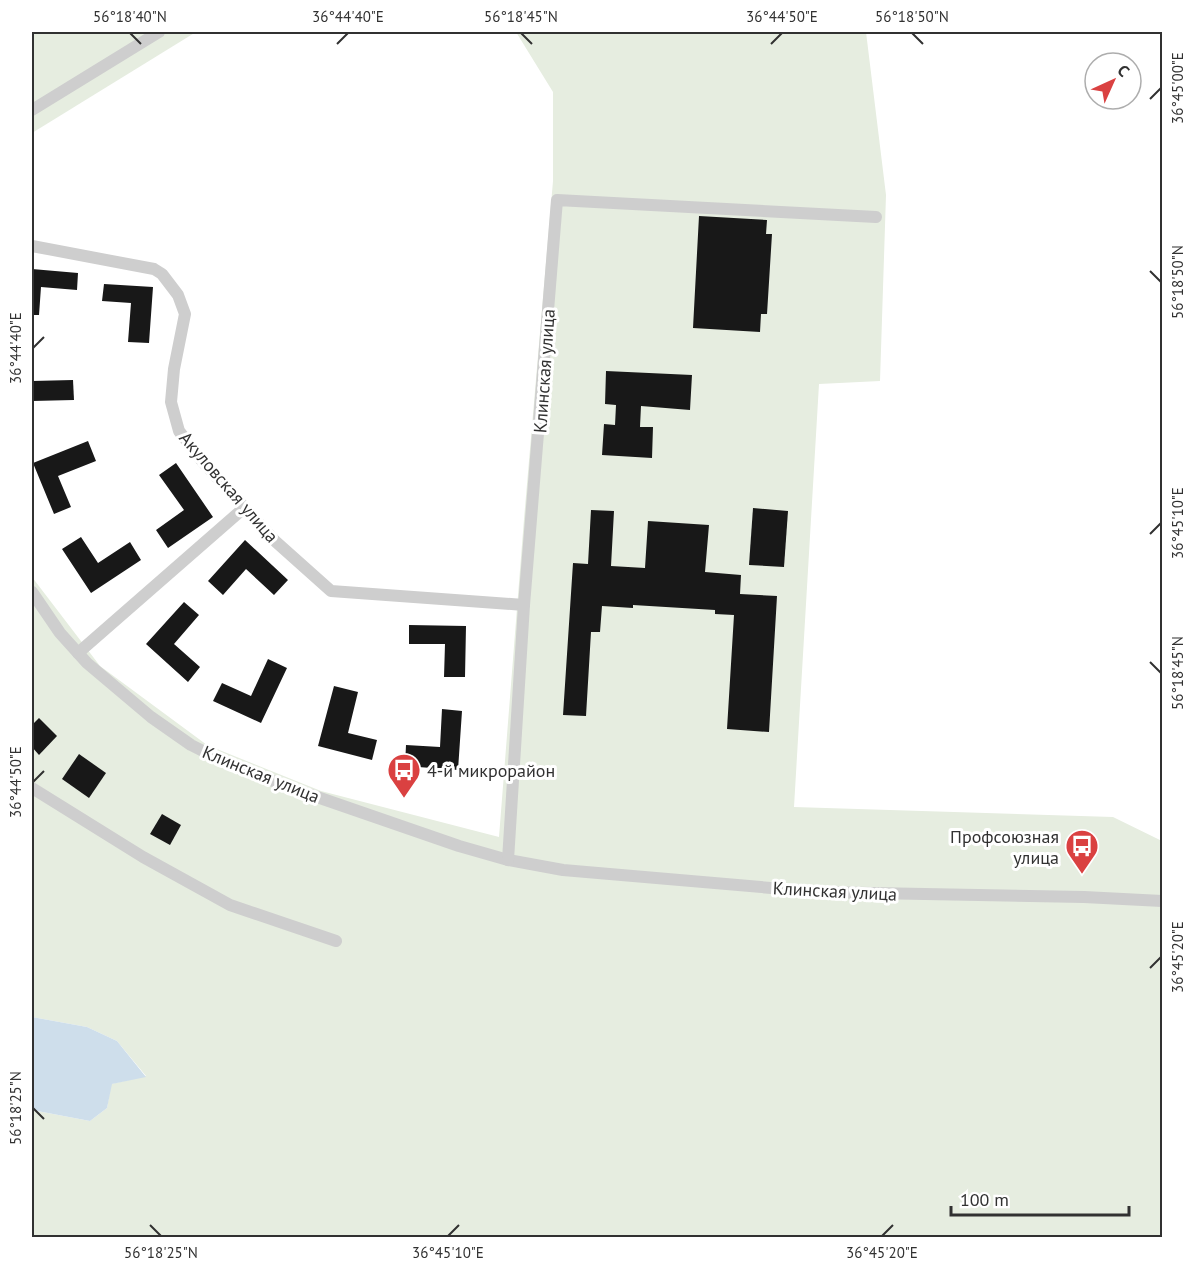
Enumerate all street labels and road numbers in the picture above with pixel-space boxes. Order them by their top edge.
street label: Клинская улица [528,308,560,434]
street label: Акуловская улица [174,427,284,547]
street label: Клинская улица [199,740,323,808]
street label: Клинская улица [772,876,898,906]

